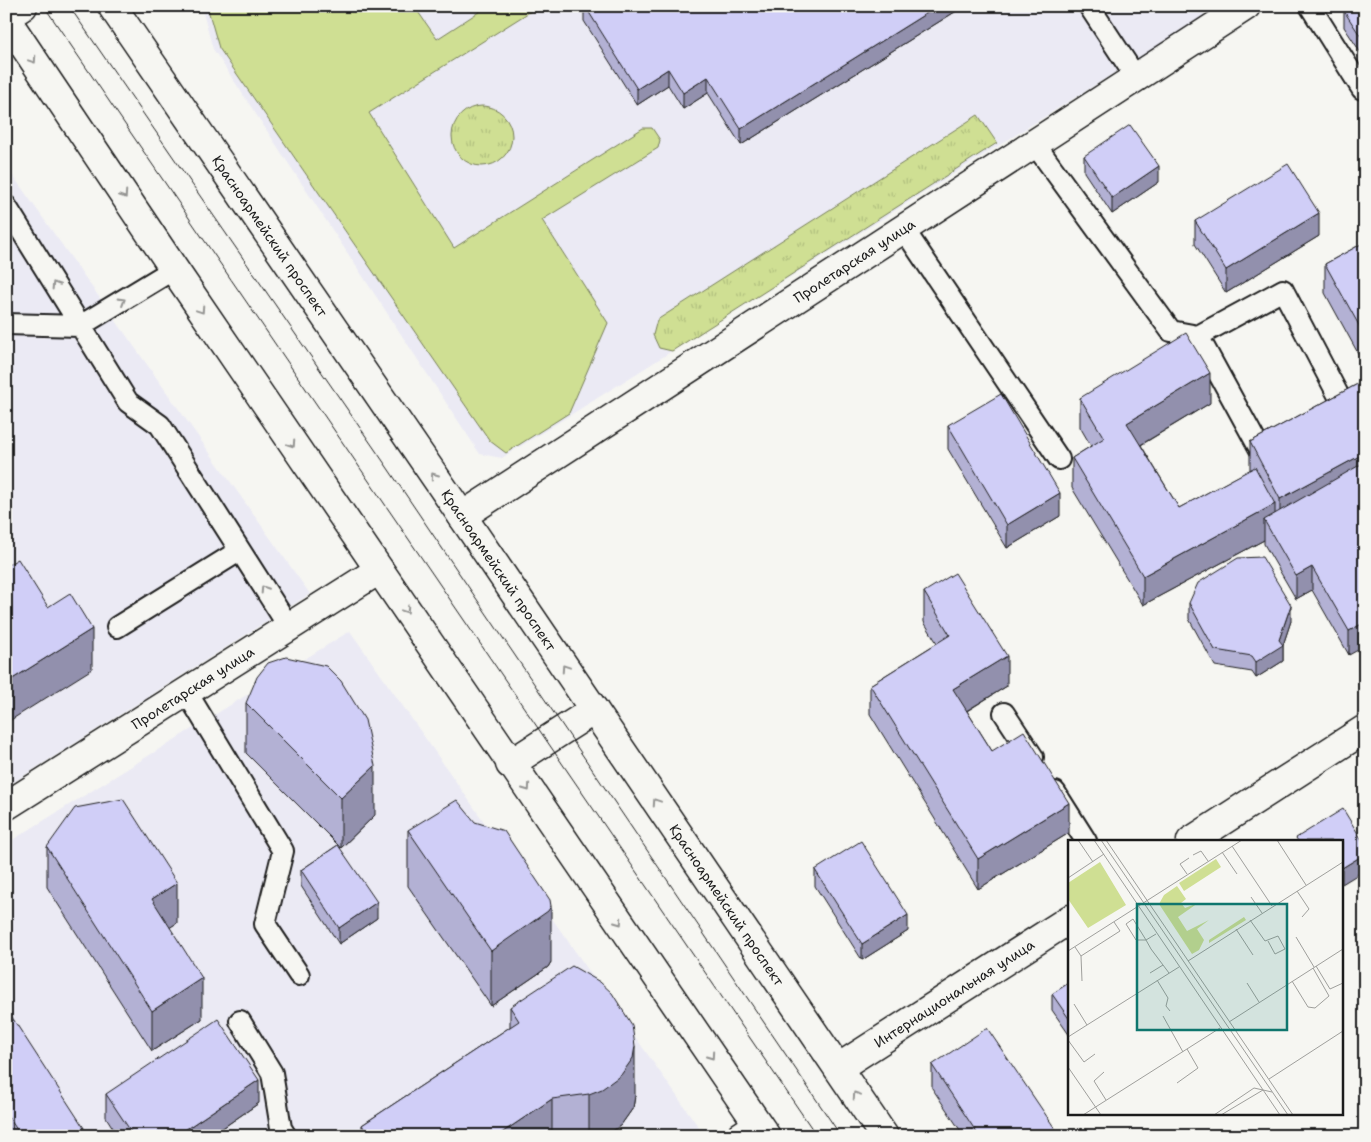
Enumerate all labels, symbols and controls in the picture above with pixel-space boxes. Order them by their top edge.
one-way arrow [27,54,36,64]
street label: Красноармейский проспект [208,152,332,321]
one-way arrow [118,189,127,199]
street label: Пролетарская улица [790,214,919,307]
one-way arrow [51,281,61,290]
one-way arrow [117,298,126,308]
one-way arrow [195,304,204,314]
one-way arrow [286,439,296,448]
one-way arrow [431,472,440,481]
street label: Красноармейский проспект [437,486,561,655]
one-way arrow [261,585,270,595]
one-way arrow [400,604,409,614]
street label: Пролетарская улица [128,642,258,733]
one-way arrow [562,664,571,674]
one-way arrow [521,782,530,792]
one-way arrow [653,799,662,808]
street label: Красноармейский проспект [665,821,789,990]
inset map [1068,840,1344,1114]
one-way arrow [613,916,622,926]
street label: Интернациональная улица [871,935,1038,1052]
one-way arrow [705,1050,714,1060]
one-way arrow [853,1092,862,1101]

